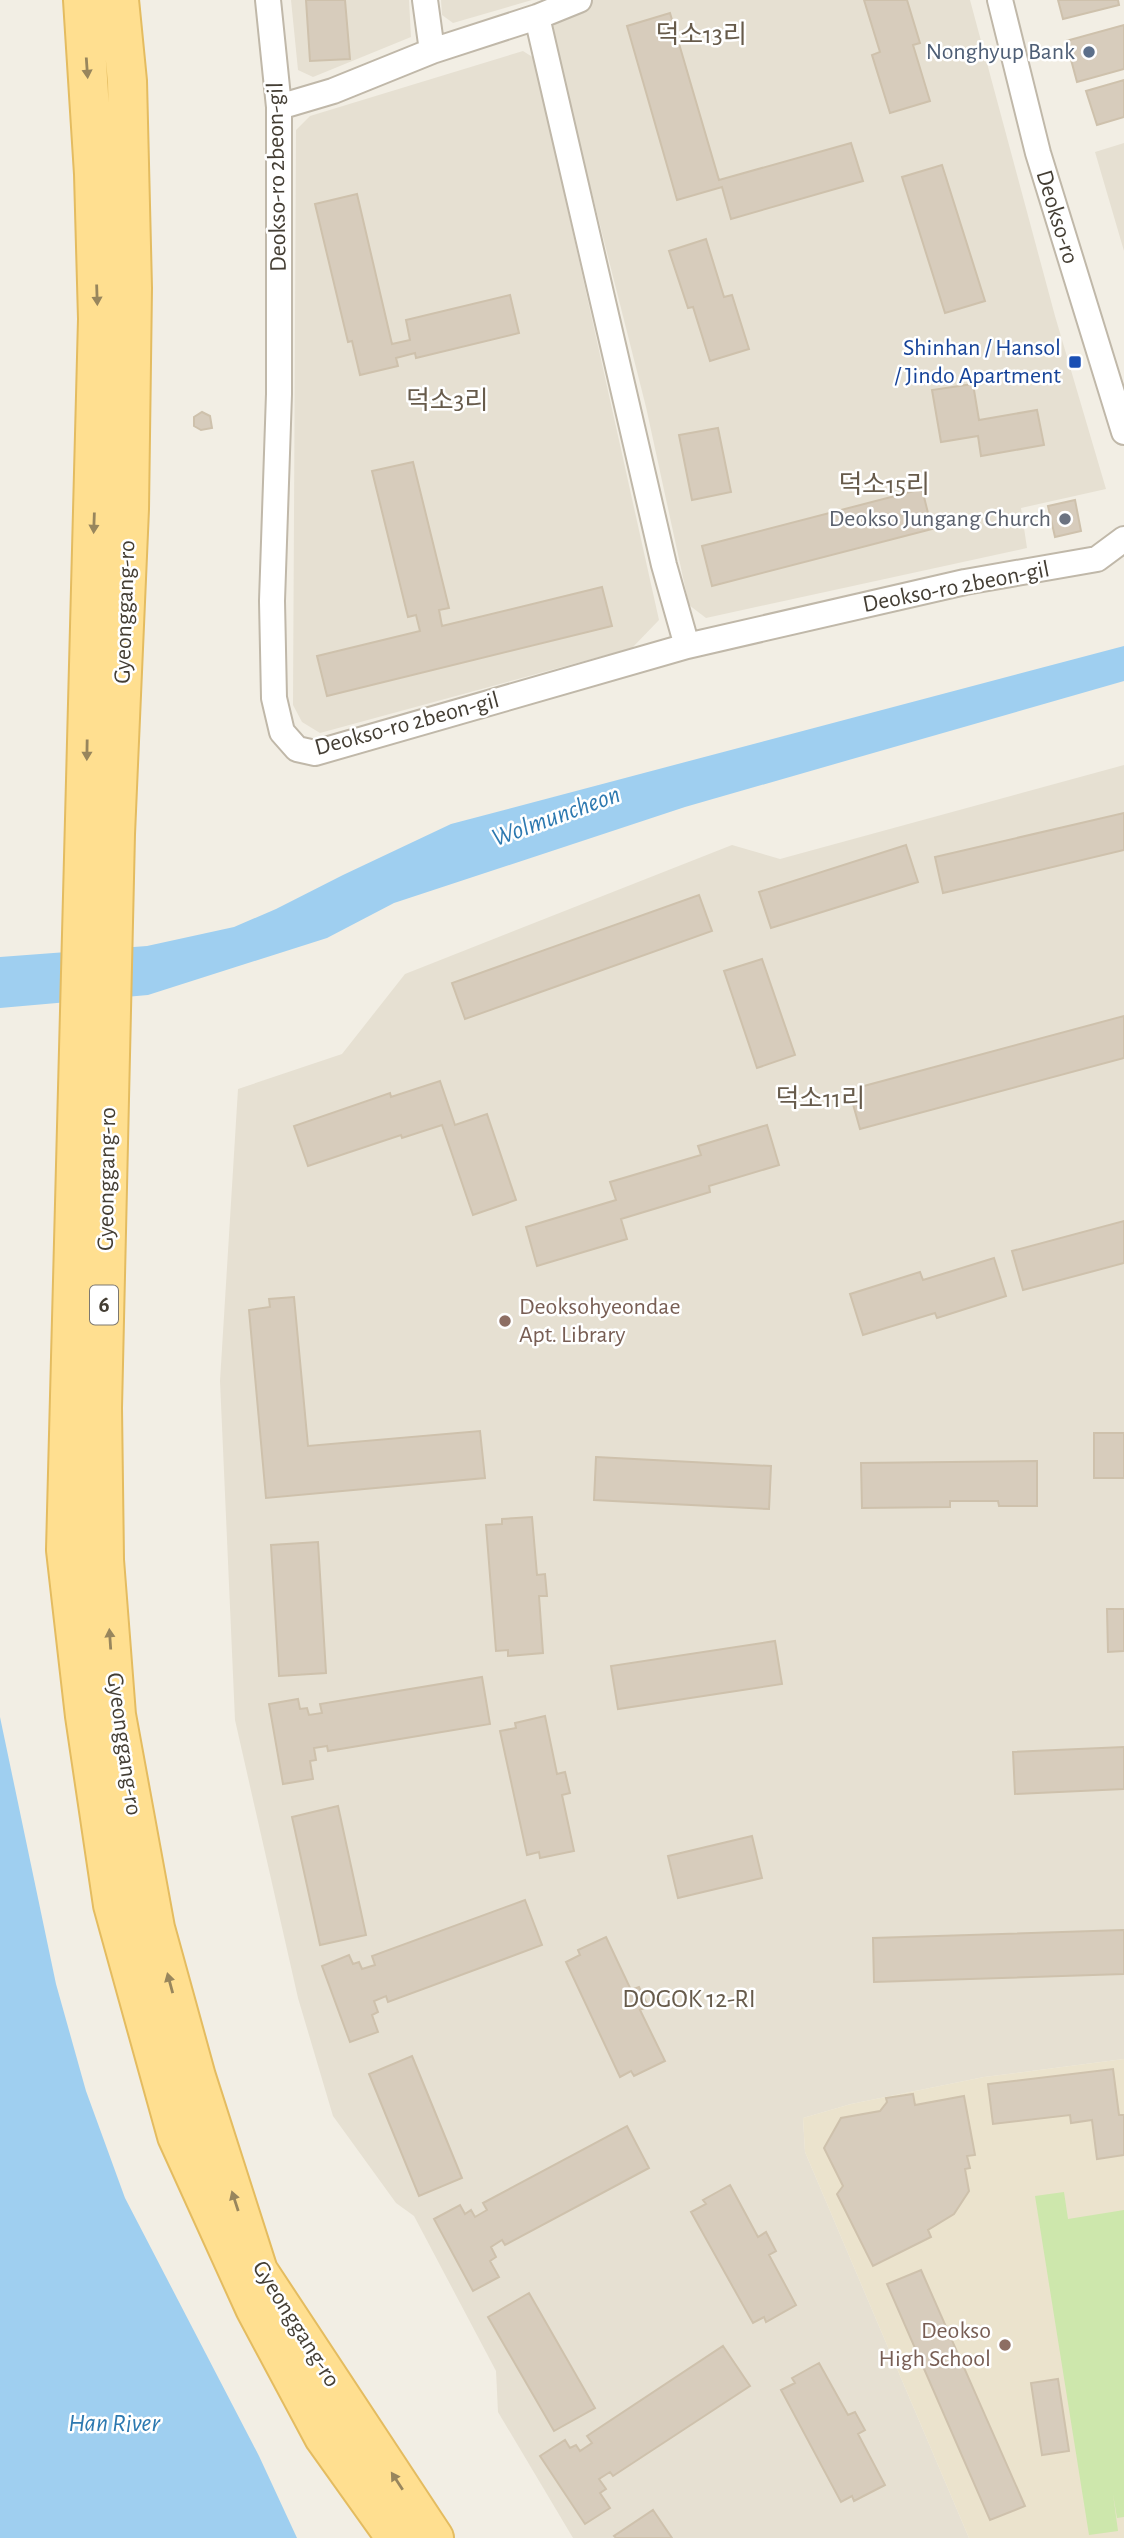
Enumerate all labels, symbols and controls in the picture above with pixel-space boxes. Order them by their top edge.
district label: 덕소13리 [655,21,747,48]
place label: Nonghyup Bank [926,40,1075,64]
marker: Nonghyup Bank [1081,44,1097,60]
one-way arrow [82,57,93,79]
street label: Deokso-ro 2beon-gil [263,82,291,272]
street label: Deokso-ro [1031,167,1083,267]
one-way arrow [92,285,103,307]
place label: Shinhan / Hansol / Jindo Apartment [894,336,1061,388]
marker: Shinhan / Hansol / Jindo Apartment [1067,354,1083,370]
district label: 덕소3리 [406,387,488,414]
district label: 덕소15리 [838,471,930,498]
place label: Deokso Jungang Church [829,507,1051,531]
marker: Deokso Jungang Church [1057,511,1073,527]
one-way arrow [88,512,100,534]
street label: Gyeonggang-ro [110,540,140,684]
street label: Deokso-ro 2beon-gil [861,557,1051,617]
street label: Deokso-ro 2beon-gil [312,688,502,760]
one-way arrow [82,739,93,761]
water label: Wolmuncheon [488,781,624,851]
district label: 덕소11리 [775,1085,865,1112]
street label: Gyeonggang-ro [94,1107,120,1251]
road number: 6 [90,1286,118,1324]
place label: Deoksohyeondae Apt. Library [519,1295,680,1347]
marker: Deoksohyeondae Apt. Library [497,1313,513,1329]
one-way arrow [104,1628,115,1650]
street label: Gyeonggang-ro [102,1671,146,1817]
one-way arrow [164,1972,175,1994]
district label: DOGOK 12-RI [622,1986,756,2012]
one-way arrow [230,2190,240,2211]
street label: Gyeonggang-ro [248,2257,344,2391]
place label: Deokso High School [879,2319,991,2371]
marker: Deokso High School [997,2337,1013,2353]
water label: Han River [68,2410,161,2436]
one-way arrow [390,2471,403,2491]

